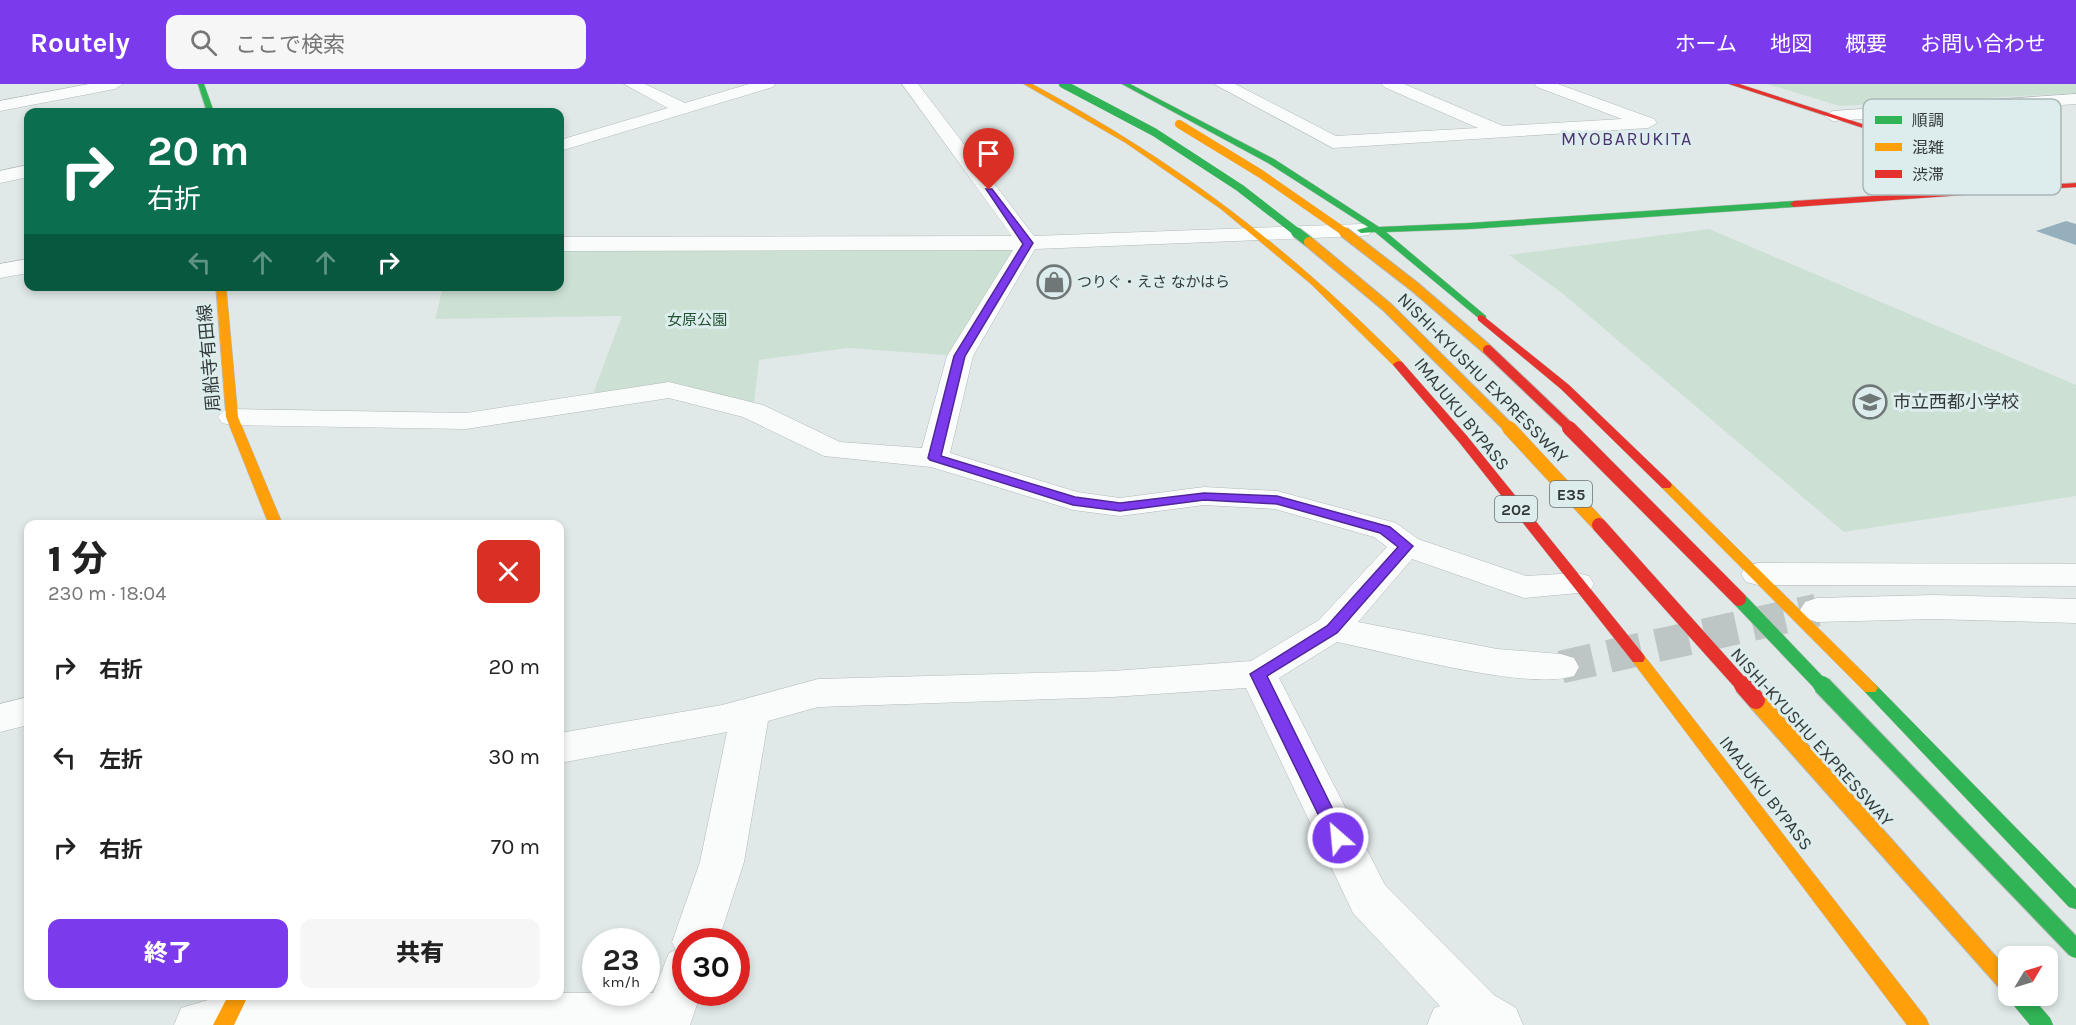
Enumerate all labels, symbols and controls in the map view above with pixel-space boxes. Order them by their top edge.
search box [166,15,586,69]
text: Routely [30,26,130,59]
icon: search [187,26,220,59]
text: ここで検索 [235,32,345,58]
text: ホーム [1675,32,1737,56]
text: 地図 [1770,32,1812,56]
text: 概要 [1845,32,1887,56]
text: お問い合わせ [1920,32,2046,56]
legend [1863,99,2061,195]
text: 順調 [1912,111,1944,130]
text: 20 m [147,126,249,176]
pin [963,128,1014,190]
district label: MYOBARUKITA [1561,128,1693,150]
icon: right [48,132,126,210]
icon: arrive [972,137,1005,170]
text: 混雑 [1912,138,1944,157]
text: 渋滞 [1912,165,1944,184]
text: 右折 [147,183,201,215]
icon: left [183,246,216,279]
icon: ahead [246,246,279,279]
icon: ahead [309,246,342,279]
icon: right [372,246,405,279]
shop icon: つりぐ・えさ なかはら [1036,264,1072,300]
place label: つりぐ・えさ なかはら [1077,273,1230,291]
street label: NISHI-KYUSHU EXPRESSWAY [1393,288,1573,468]
street label: 周船寺有田線 [193,303,225,413]
park label: 女原公園 [667,311,727,329]
street label: IMAJUKU BYPASS [1410,353,1514,475]
school or university icon: 市立西都小学校 [1852,384,1888,420]
place label: 市立西都小学校 [1893,391,2019,413]
road number: E35 [1550,481,1592,507]
road number: 202 [1495,496,1537,522]
text: 1 分 [48,538,108,580]
button: close [477,540,540,603]
text: 230 m · 18:04 [48,582,166,605]
street label: NISHI-KYUSHU EXPRESSWAY [1726,643,1898,831]
icon: right [48,651,81,684]
text: 20 m [488,654,540,680]
text: 右折 [99,657,143,683]
street label: IMAJUKU BYPASS [1715,731,1817,855]
icon: left [48,741,81,774]
text: 30 m [488,744,540,770]
text: 左折 [99,747,143,773]
position arrow [1306,806,1370,870]
icon: right [48,831,81,864]
text: 70 m [491,834,540,860]
text: 右折 [99,837,143,863]
button: 終了 [48,919,288,988]
button: 共有 [300,919,540,988]
speed limit sign: 30 [672,928,750,1006]
text: 23 [603,942,639,978]
north arrow [1998,946,2058,1006]
map controls [1998,946,2058,1006]
text: km/h [602,973,640,991]

